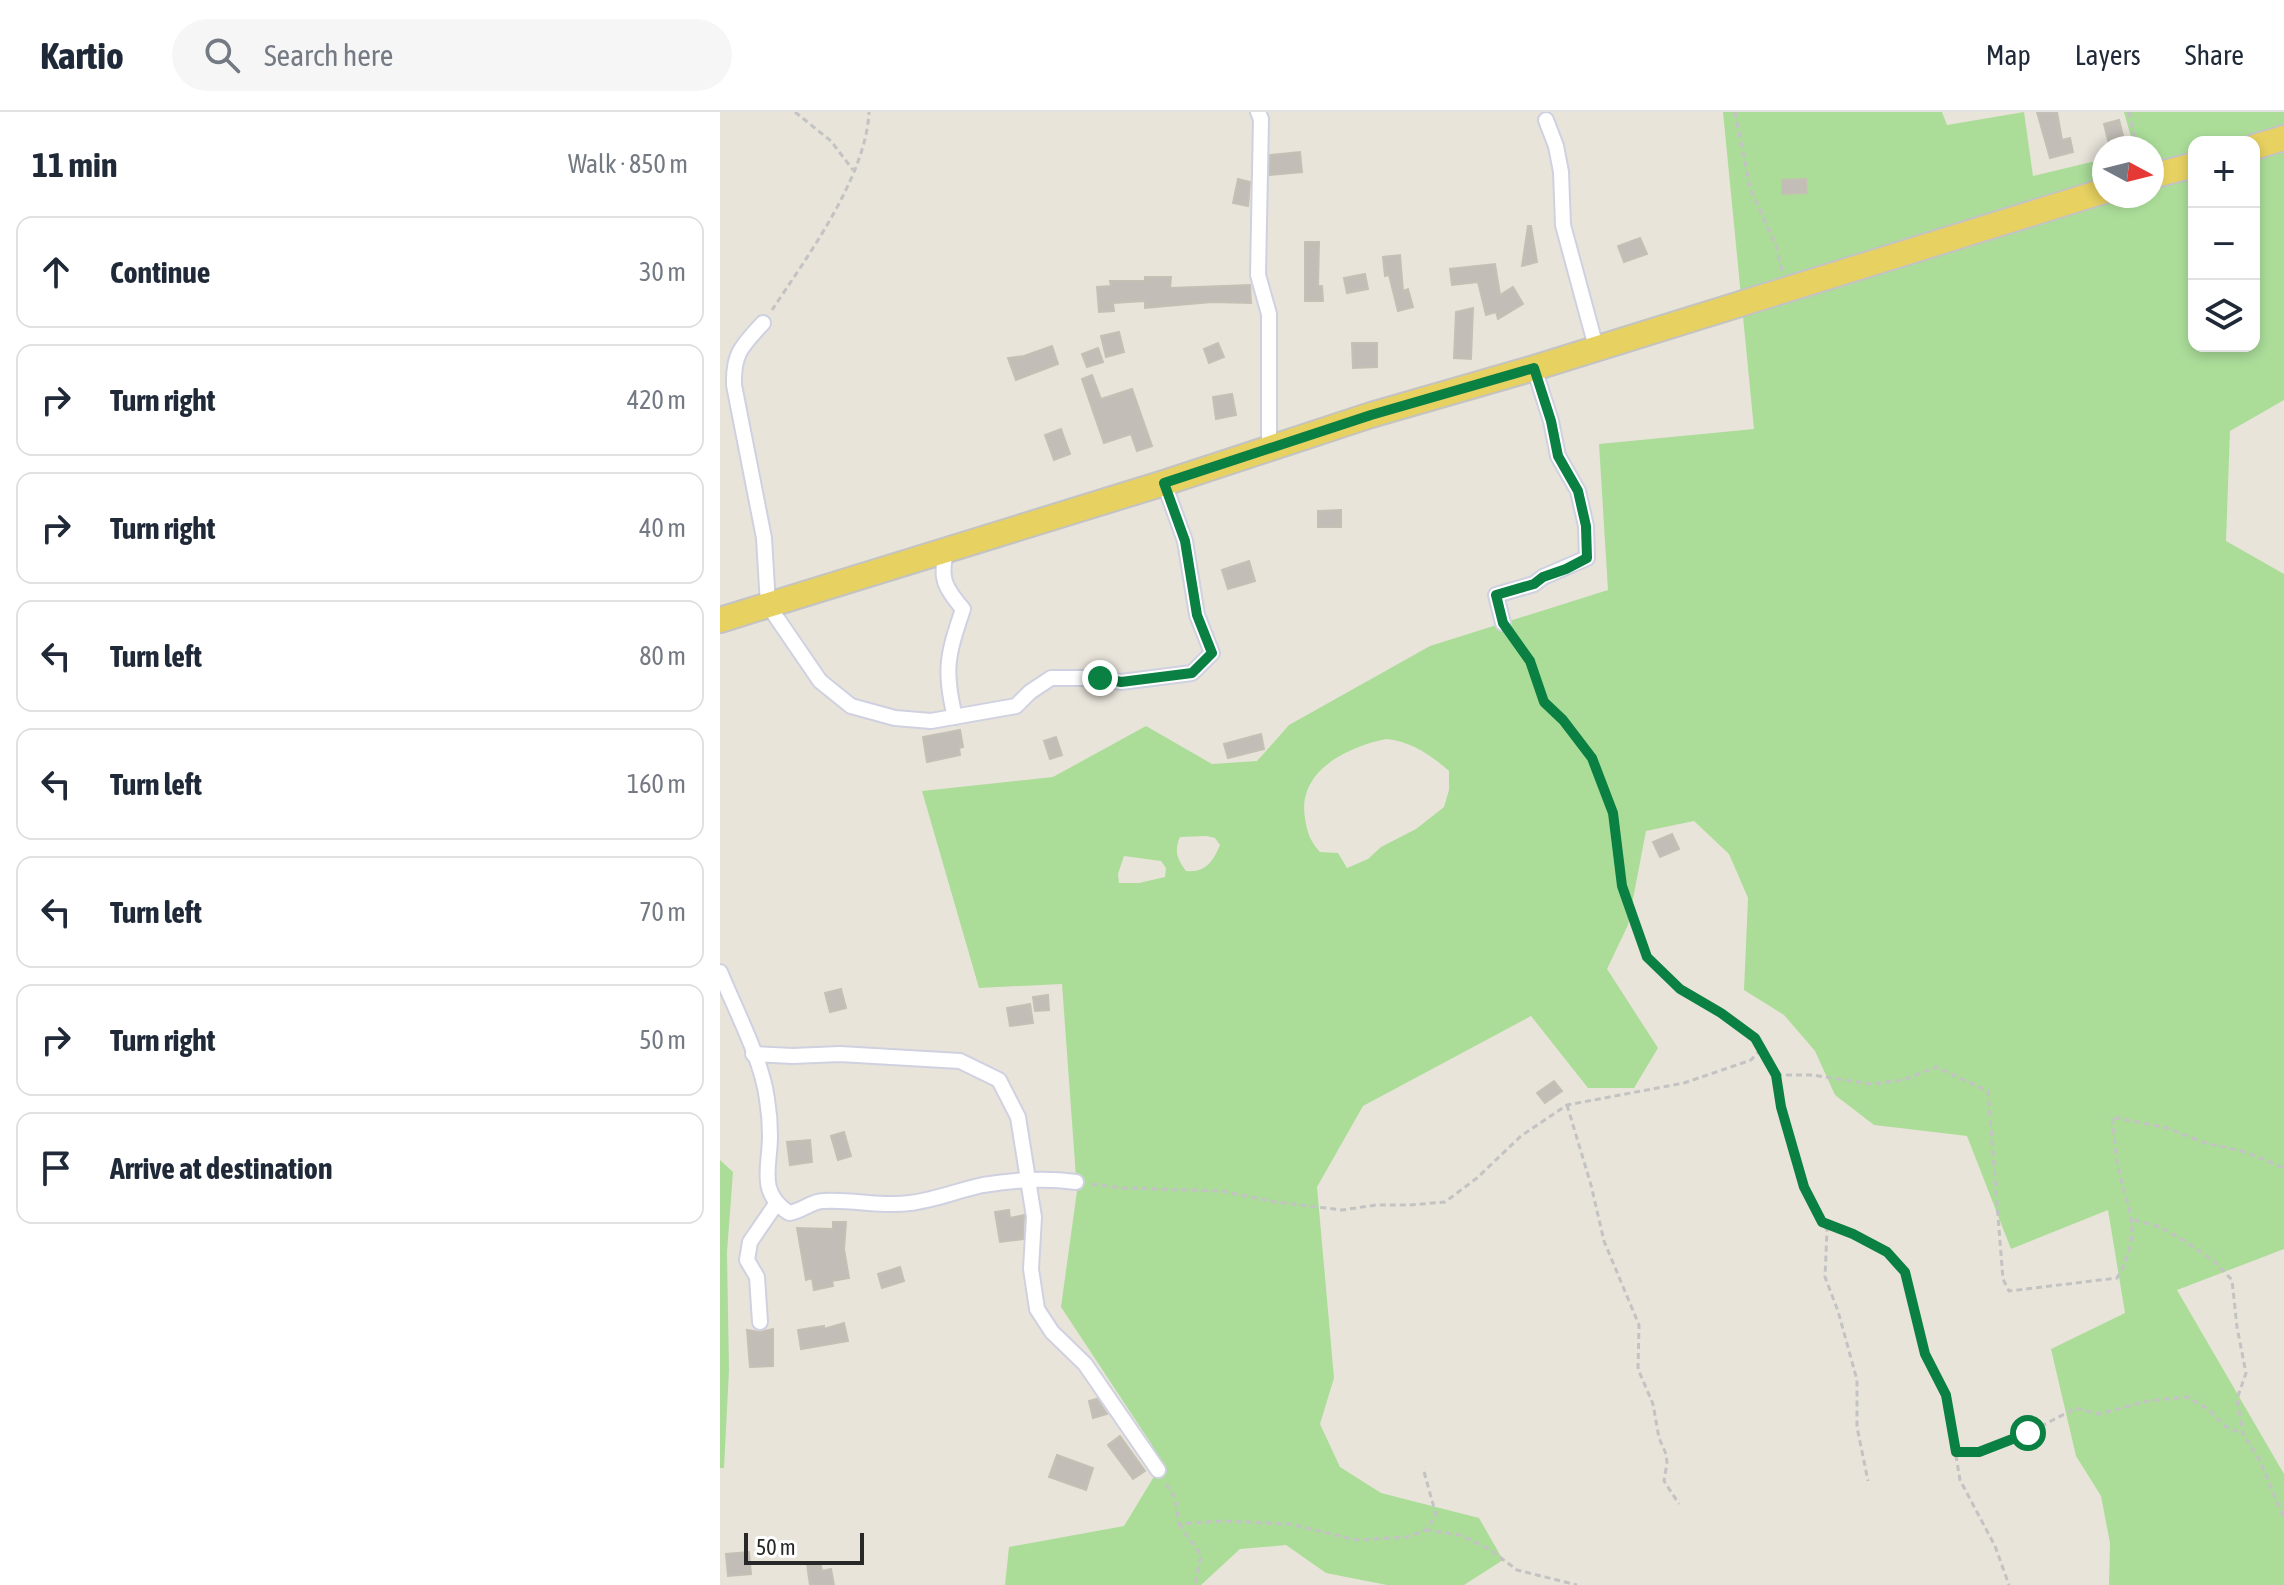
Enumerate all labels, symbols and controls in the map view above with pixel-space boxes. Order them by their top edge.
search box [172,19,732,91]
icon: search [200,33,244,77]
text: Kartio [40,34,124,77]
text: Search here [264,38,393,72]
text: Map [1986,39,2031,71]
text: Layers [2075,39,2141,71]
text: Share [2185,39,2244,71]
north arrow [2092,136,2164,208]
map controls [2188,136,2260,352]
button: + [2188,136,2260,208]
text: 11 min [32,145,117,184]
text: Walk · 850 m [568,149,688,179]
button: − [2188,208,2260,280]
icon: ahead [34,250,78,294]
text: Continue [110,255,210,289]
text: 30 m [639,257,686,287]
button: layers [2188,280,2260,352]
icon: right [34,378,78,422]
text: Turn right [110,383,216,417]
text: 420 m [627,385,686,415]
icon: right [34,506,78,550]
text: Turn right [110,511,216,545]
text: 40 m [639,513,686,543]
icon: left [34,634,78,678]
text: Turn left [110,639,202,673]
text: 80 m [639,641,686,671]
route end [1082,660,1118,696]
icon: left [34,762,78,806]
text: Turn left [110,767,202,801]
text: 160 m [627,769,686,799]
icon: left [34,890,78,934]
text: Turn left [110,895,202,929]
text: 70 m [639,897,686,927]
icon: right [34,1018,78,1062]
text: Turn right [110,1023,216,1057]
text: 50 m [639,1025,686,1055]
icon: arrive [34,1146,78,1190]
text: Arrive at destination [110,1151,332,1185]
route start [2010,1415,2046,1451]
scale bar [744,1529,864,1565]
text: 50 m [756,1534,796,1560]

